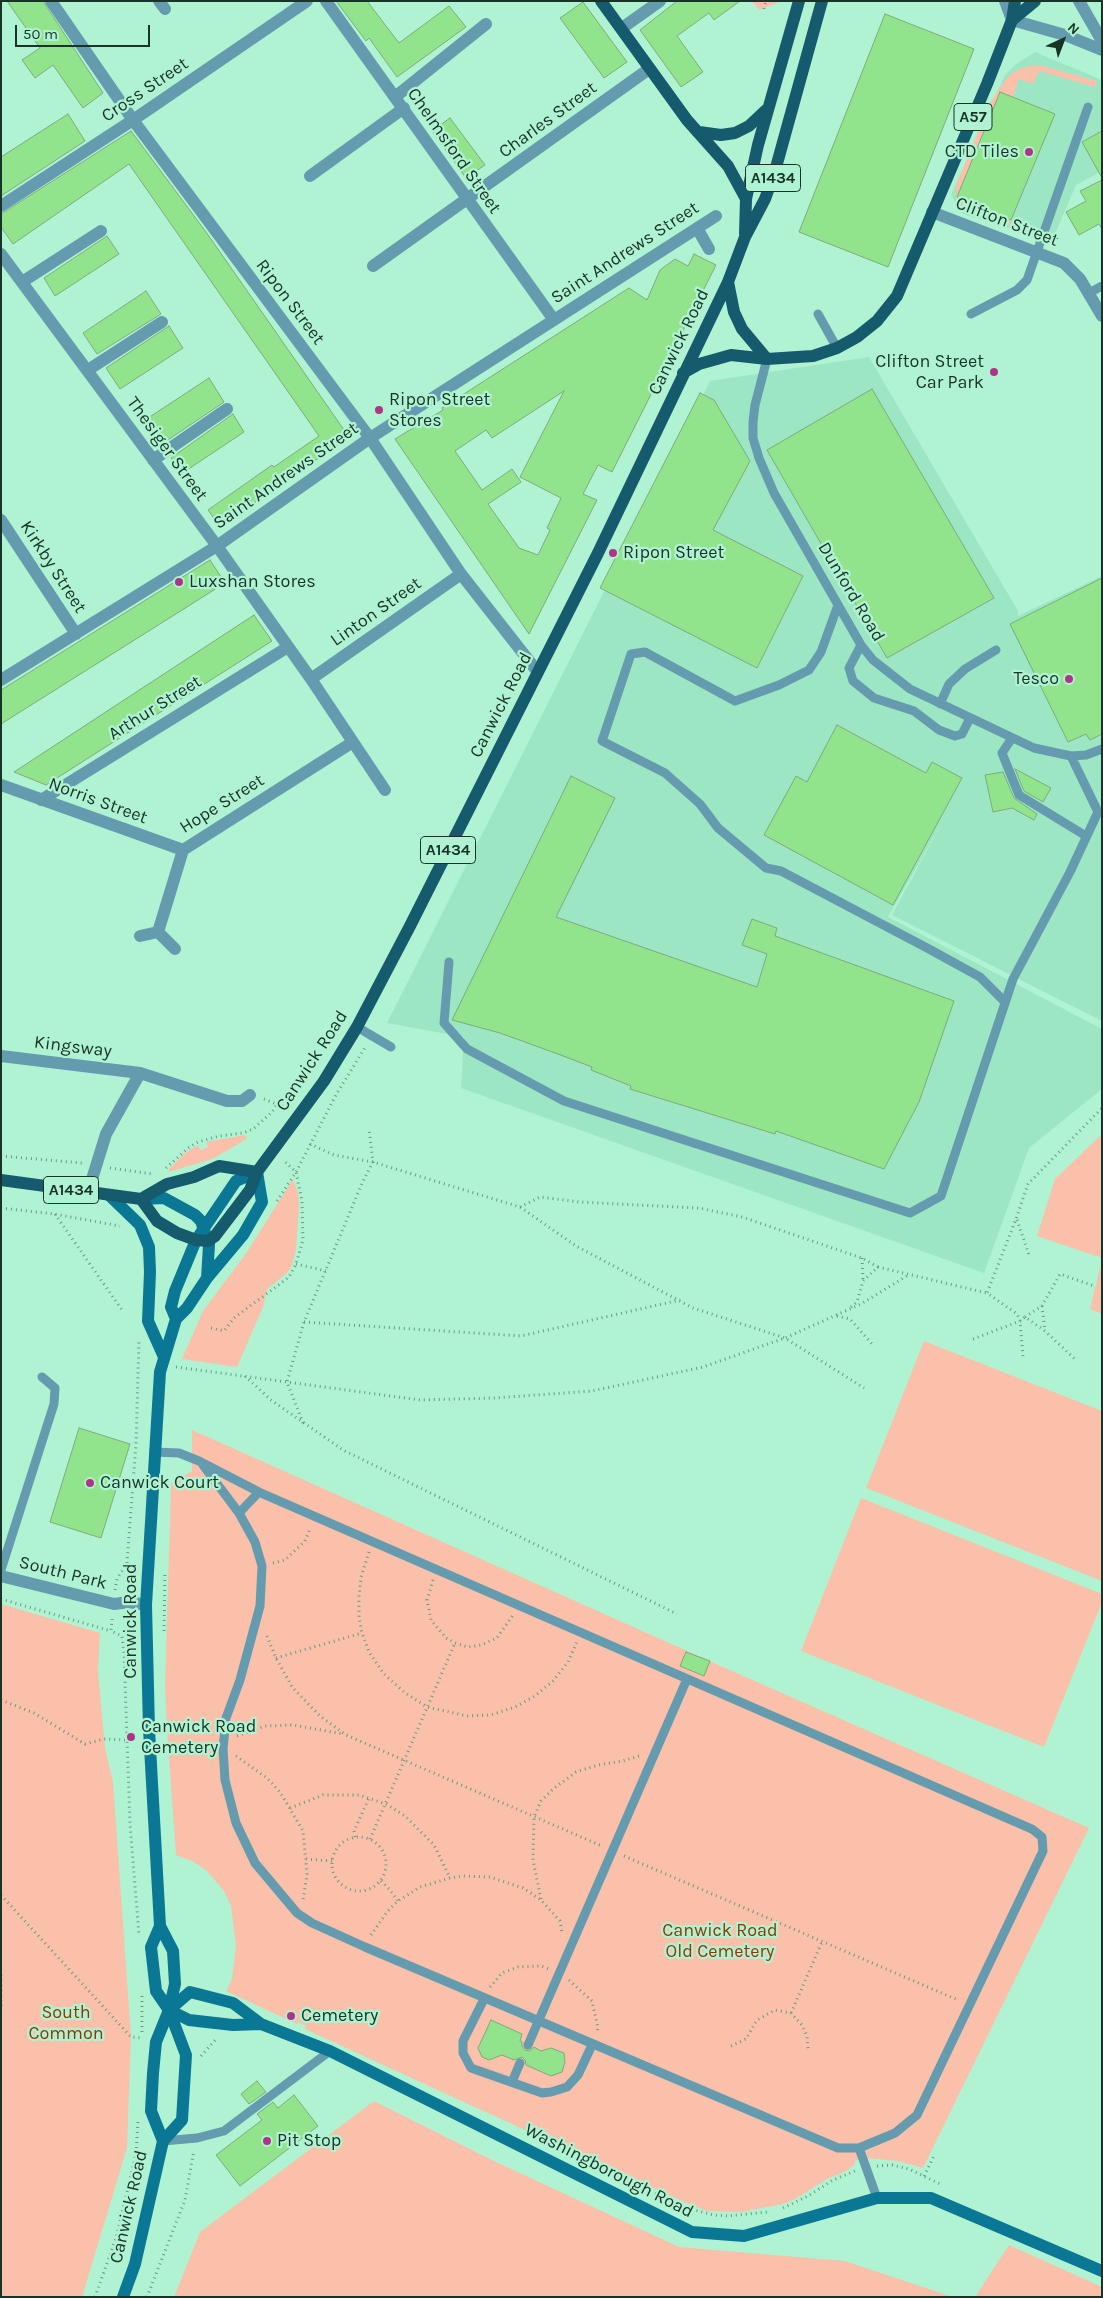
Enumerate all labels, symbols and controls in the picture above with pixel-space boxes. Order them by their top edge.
scale bar [18,15,152,47]
north arrow [1038,15,1088,65]
text: N [1064,19,1083,38]
text: 50 m [23,25,58,43]
street label: Cross Street [98,53,192,127]
street label: Charles Street [495,77,601,163]
street label: Chelmsford Street [402,84,506,218]
road number: A57 [954,104,992,130]
place label: CTD Tiles [945,141,1019,163]
marker: CTD Tiles [1023,146,1035,158]
road number: A1434 [746,164,800,192]
street label: Clifton Street [952,192,1062,252]
street label: Saint Andrews Street [547,197,703,309]
street label: Ripon Street [251,255,329,349]
street label: Canwick Road [644,285,714,399]
place label: Clifton Street Car Park [875,351,984,394]
marker: Clifton Street Car Park [988,366,1000,378]
place label: Ripon Street Stores [389,389,490,432]
street label: Thesiger Street [122,393,212,505]
marker: Ripon Street Stores [373,404,385,416]
street label: Saint Andrews Street [209,418,363,534]
street label: Kirkby Street [15,517,91,617]
street label: Dunford Road [813,538,889,646]
place label: Ripon Street [623,542,724,564]
marker: Ripon Street [607,547,619,559]
place label: Luxshan Stores [189,571,316,593]
street label: Linton Street [326,573,426,651]
marker: Luxshan Stores [173,576,185,588]
street label: Canwick Road [465,649,537,761]
place label: Tesco [1014,668,1059,690]
street label: Arthur Street [105,671,205,745]
marker: Tesco [1063,673,1075,685]
street label: Hope Street [176,770,268,838]
street label: Norris Street [46,773,150,829]
road number: A1434 [420,836,476,864]
street label: Canwick Road [272,1007,352,1115]
street label: Kingsway [33,1032,113,1062]
road number: A1434 [44,1176,98,1204]
place label: Canwick Court [100,1472,219,1494]
marker: Canwick Court [84,1477,96,1489]
street label: South Park [17,1552,109,1594]
street label: Canwick Road [120,1563,142,1679]
place label: Canwick Road Cemetery [141,1716,256,1758]
marker: Canwick Road Cemetery [125,1731,137,1743]
park label: Canwick Road Old Cemetery [662,1920,778,1962]
park label: South Common [28,2002,104,2045]
place label: Cemetery [301,2005,378,2027]
marker: Cemetery [285,2010,297,2022]
street label: Washingborough Road [521,2119,697,2223]
place label: Pit Stop [277,2130,341,2152]
marker: Pit Stop [261,2135,273,2147]
street label: Canwick Road [106,2148,152,2266]

